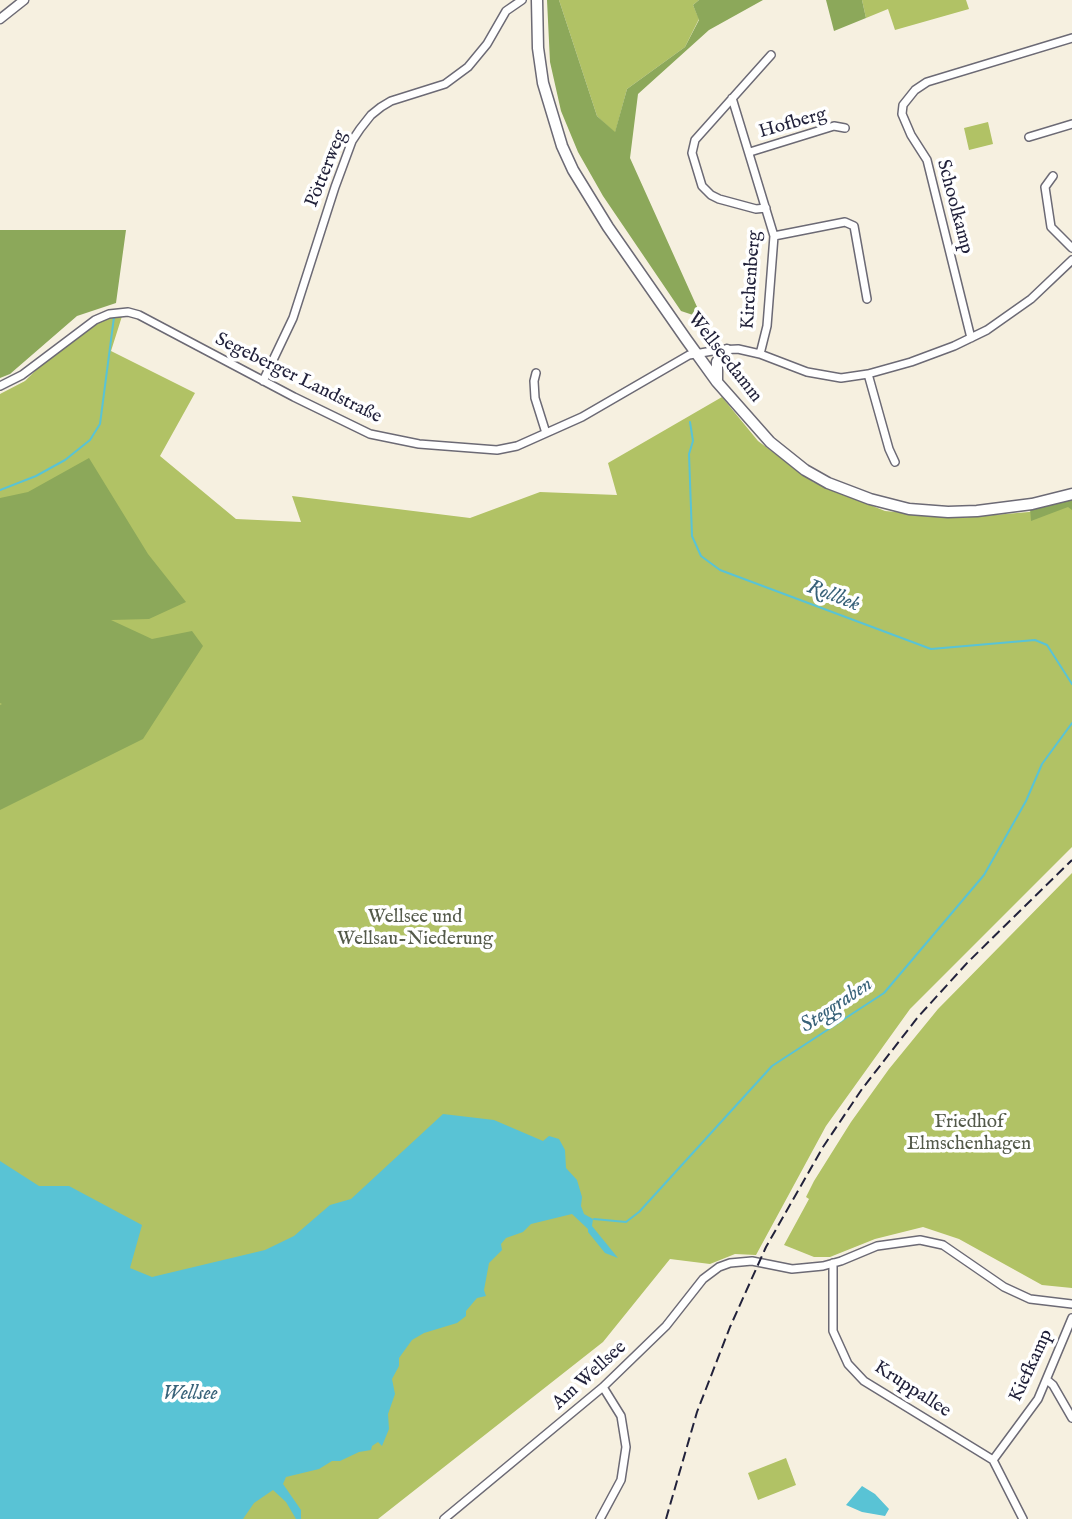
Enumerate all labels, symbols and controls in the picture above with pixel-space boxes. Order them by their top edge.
street label: Hofberg [757,103,829,145]
street label: Pötterweg [301,127,353,211]
street label: Schoolkamp [930,157,978,257]
street label: Kirchenberg [737,230,767,330]
street label: Wellseedamm [682,308,766,408]
street label: Segeberger Landstraße [211,329,385,429]
water label: Rollbek [803,575,863,619]
park label: Wellsee und Wellsau-Niederung [337,907,493,951]
water label: Steggraben [796,973,878,1039]
park label: Friedhof Elmschenhagen [907,1112,1031,1156]
street label: Kiefkamp [1005,1326,1059,1406]
street label: Am Wellsee [548,1337,632,1415]
street label: Kruppallee [869,1357,955,1423]
water label: Wellsee [163,1382,217,1408]

